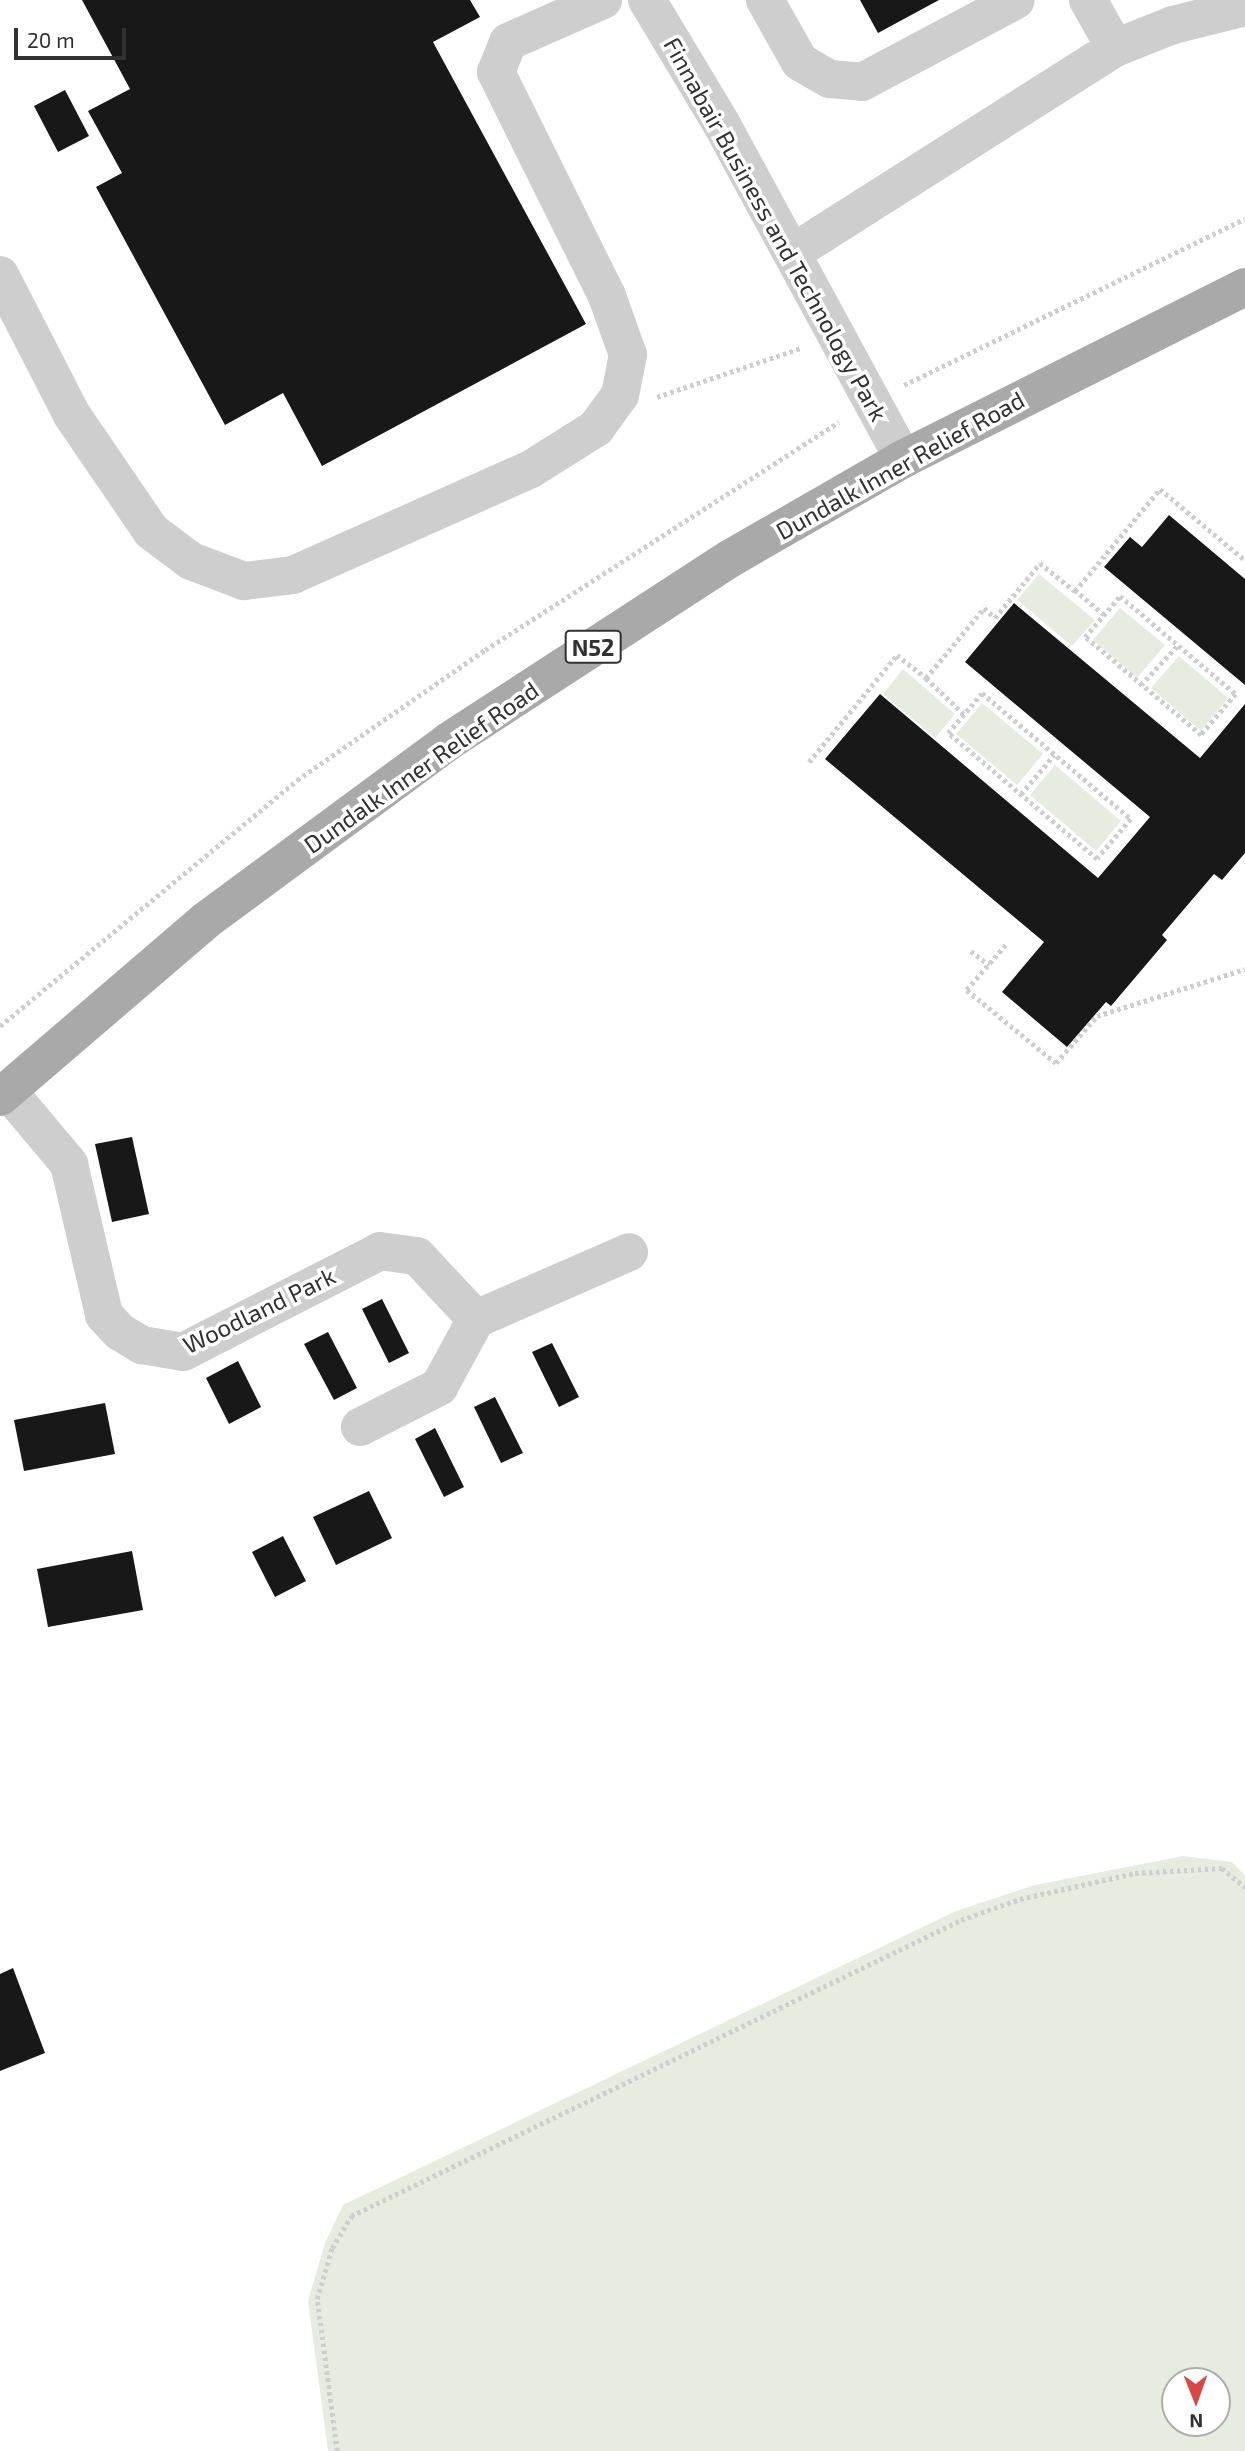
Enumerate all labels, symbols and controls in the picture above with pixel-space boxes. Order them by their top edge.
scale bar [18,14,130,58]
text: 20 m [27,27,75,52]
street label: Finnabair Business and Technology Park [658,31,894,427]
street label: Dundalk Inner Relief Road [770,384,1030,546]
road number: N52 [563,628,623,666]
street label: Dundalk Inner Relief Road [298,675,544,859]
street label: Woodland Park [178,1261,340,1359]
north arrow [1161,2367,1231,2437]
text: N [1189,2410,1203,2433]

